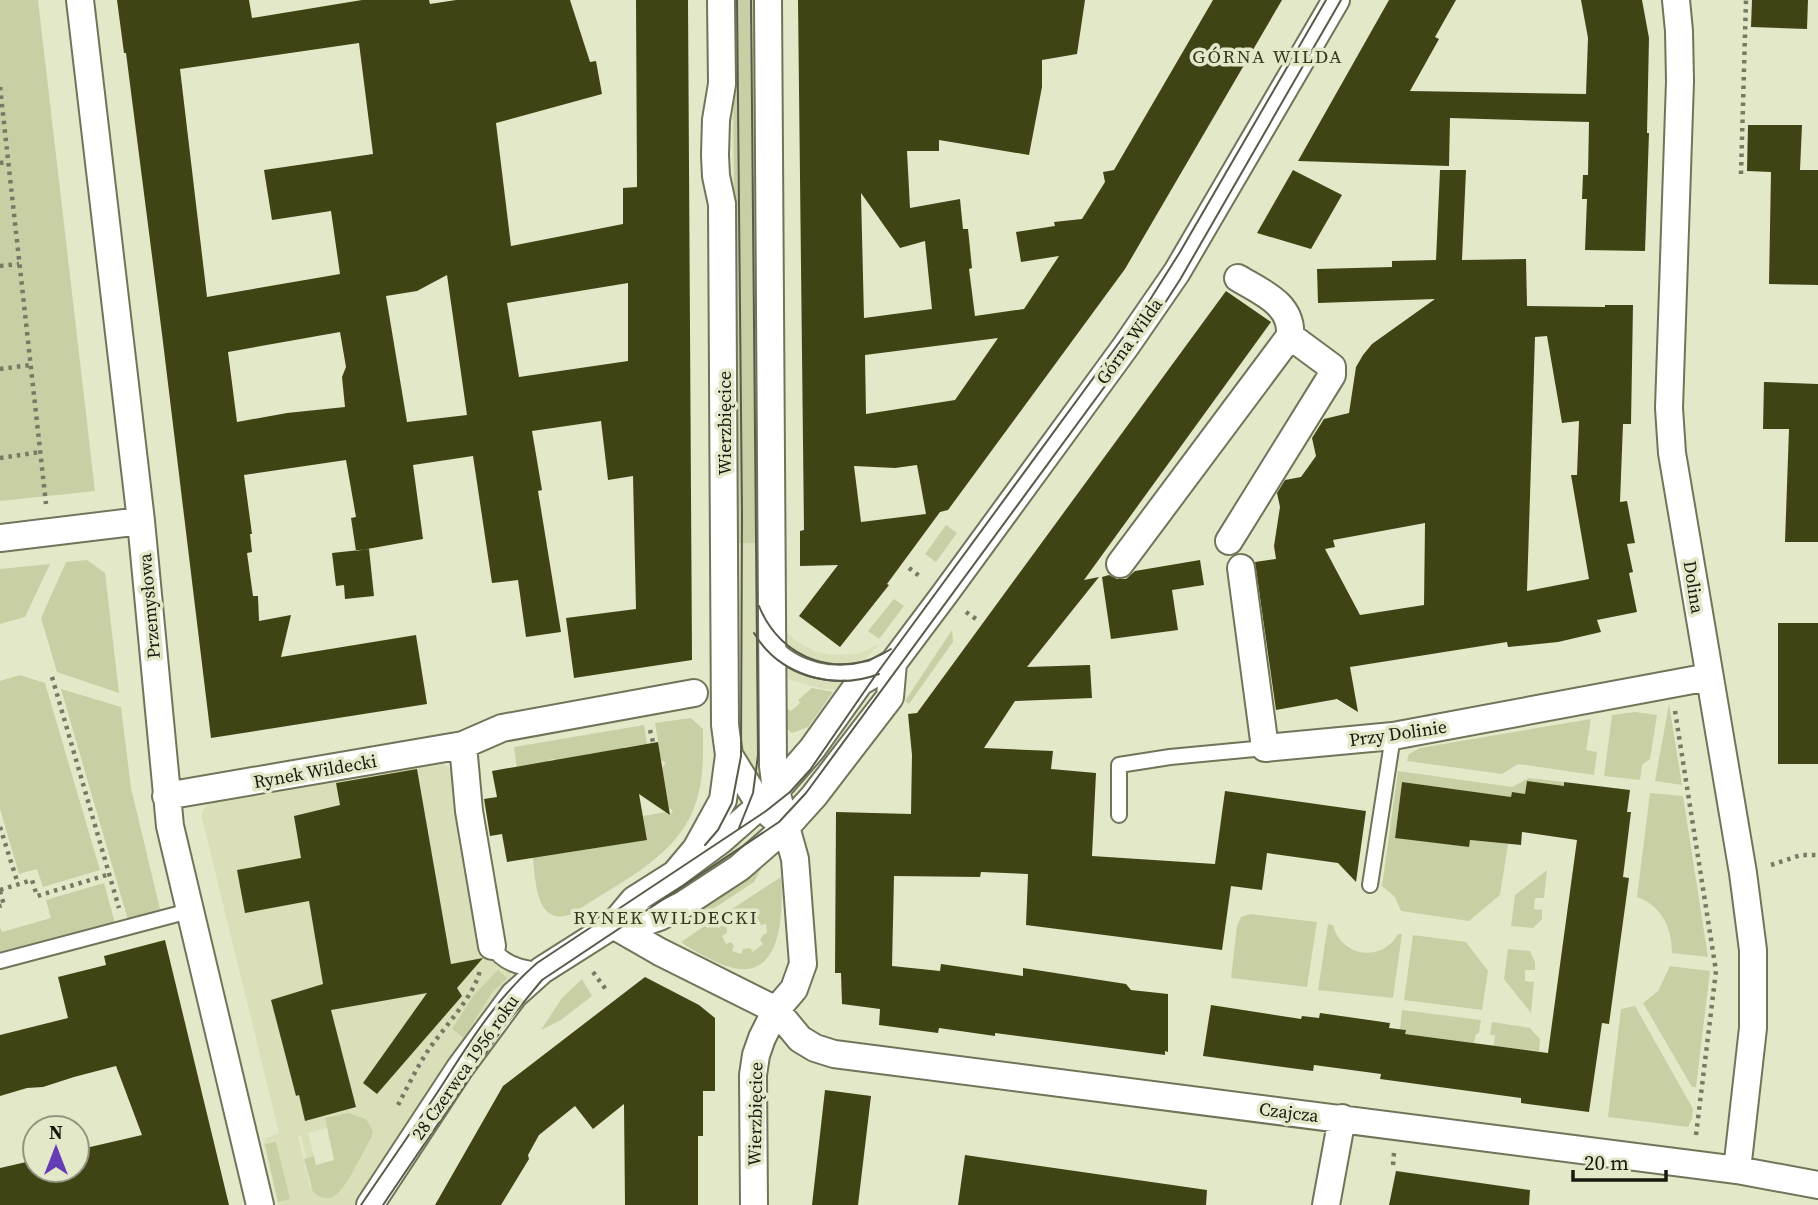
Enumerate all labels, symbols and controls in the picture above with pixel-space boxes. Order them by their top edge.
district label: GÓRNA WILDA [1192,43,1344,69]
street label: Górna Wilda [1090,292,1168,389]
street label: Wierzbięcice [712,371,737,475]
street label: Przemysłowa [132,551,166,660]
street label: Dolina [1677,559,1711,616]
street label: Przy Dolinie [1348,714,1448,752]
street label: Rynek Wildecki [251,748,379,794]
district label: RYNEK WILDECKI [573,904,759,930]
street label: 28 Czerwca 1956 roku [405,989,525,1145]
street label: Wierzbięcice [742,1062,768,1166]
street label: Czajcza [1258,1096,1321,1128]
north arrow [21,1114,91,1184]
text: N [49,1119,63,1145]
scale bar [1573,1138,1666,1182]
text: 20 m [1584,1148,1629,1177]

